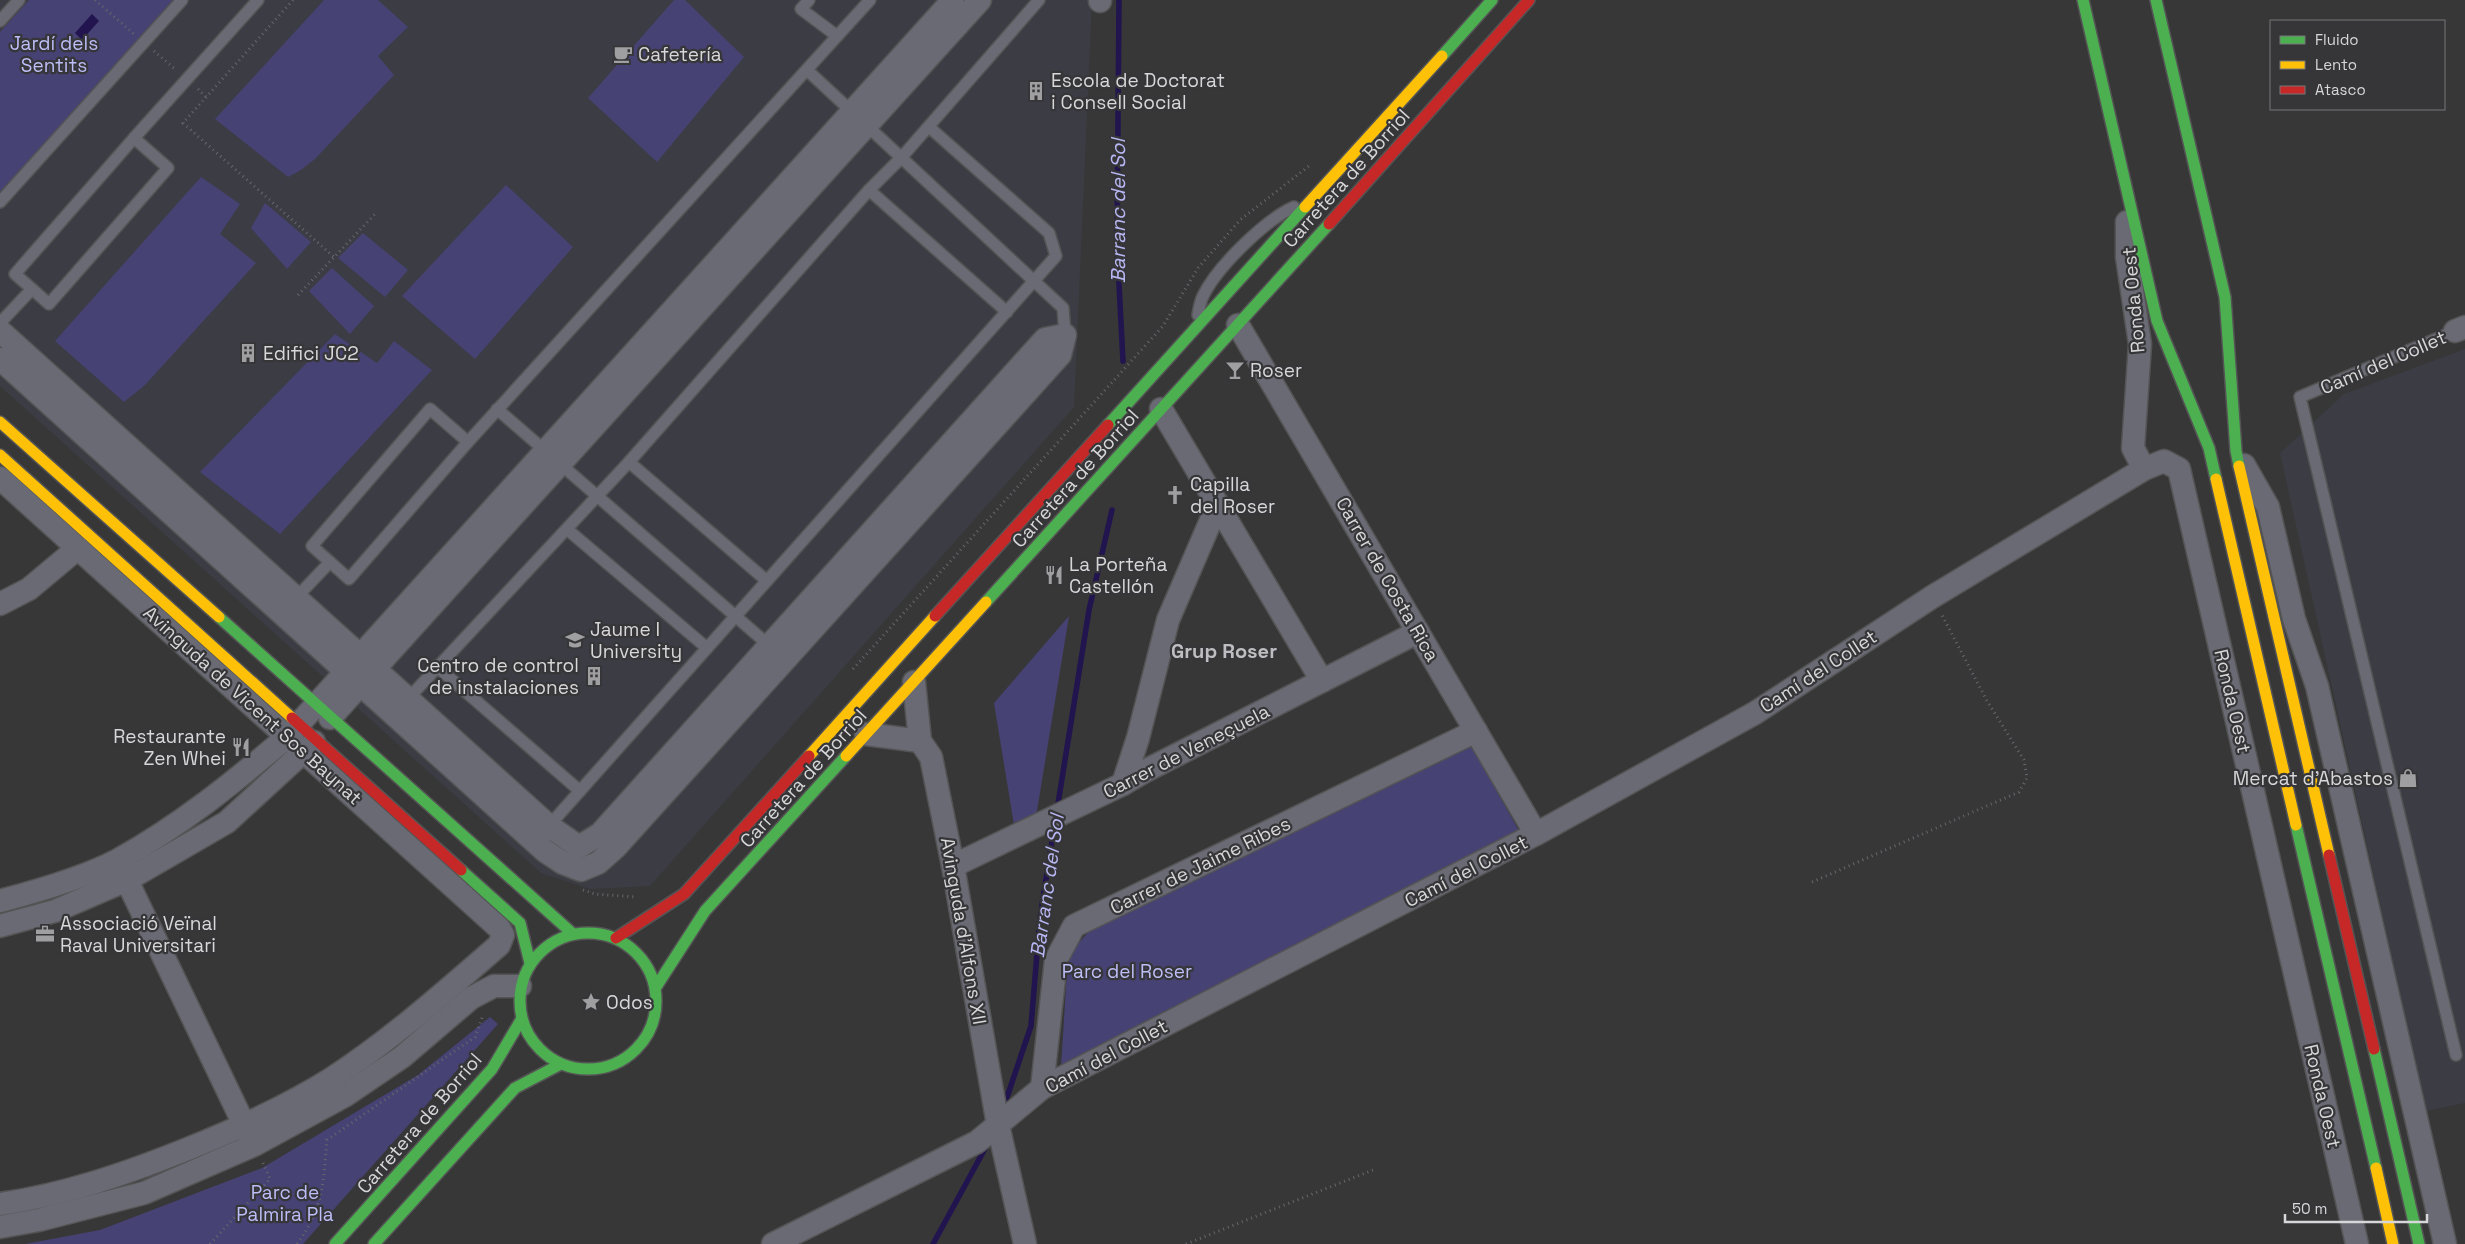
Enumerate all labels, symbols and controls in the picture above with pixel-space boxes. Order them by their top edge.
legend [2270,20,2445,110]
text: Fluido [2315,30,2359,49]
park label: Jardí dels Sentits [10,31,98,78]
place label: Cafetería [638,42,722,67]
cafe icon: Cafetería [612,43,634,65]
text: Lento [2315,55,2357,74]
place label: Escola de Doctorat i Consell Social [1051,68,1225,115]
building icon: Escola de Doctorat i Consell Social [1025,80,1047,102]
text: Atasco [2315,80,2366,99]
street label: Carretera de Borriol [1277,104,1415,253]
water label: Barranc del Sol [1105,137,1131,283]
street label: Ronda Oest [2116,246,2151,354]
street label: Camí del Collet [2316,325,2450,400]
place label: Edifici JC2 [263,341,359,366]
building icon: Edifici JC2 [237,342,259,364]
place label: Roser [1250,358,1302,383]
bar icon: Roser [1224,359,1246,381]
street label: Carretera de Borriol [1006,404,1144,553]
place label: Capilla del Roser [1190,472,1275,519]
church icon: Capilla del Roser [1164,484,1186,506]
street label: Carrer de Costa Rica [1330,492,1445,666]
place label: La Porteña Castellón [1069,552,1167,599]
restaurant icon: La Porteña Castellón [1043,564,1065,586]
street label: Avinguda de Vicent Sos Baynat [138,600,367,810]
place label: Jaume I University [590,617,682,664]
street label: Camí del Collet [1755,624,1882,719]
school or university icon: Jaume I University [564,629,586,651]
district label: Grup Roser [1171,638,1277,664]
street label: Ronda Oest [2208,647,2257,756]
place label: Centro de control de instalaciones [417,653,579,700]
building icon: Centro de control de instalaciones [583,665,605,687]
street label: Carrer de Veneçuela [1099,699,1274,804]
street label: Carretera de Borriol [734,704,872,853]
place label: Restaurante Zen Whei [113,724,226,771]
restaurant icon: Restaurante Zen Whei [230,736,252,758]
place label: Mercat d'Abastos [2233,766,2393,791]
shop icon: Mercat d'Abastos [2397,767,2419,789]
water label: Barranc del Sol [1024,811,1070,959]
street label: Carrer de Jaime Ribes [1106,811,1295,920]
street label: Camí del Collet [1400,830,1532,913]
street label: Avinguda d'Alfons XII [935,836,992,1027]
place label: Associació Veïnal Raval Universitari [60,911,217,958]
office icon: Associació Veïnal Raval Universitari [34,923,56,945]
park label: Parc del Roser [1062,959,1192,984]
place label: Odos [606,990,653,1015]
place icon: Odos [580,991,602,1013]
street label: Camí del Collet [1041,1014,1172,1099]
street label: Ronda Oest [2298,1042,2347,1151]
street label: Carretera de Borriol [351,1048,487,1199]
park label: Parc de Palmira Pla [236,1180,334,1227]
scale bar [2285,1192,2428,1224]
text: 50 m [2292,1199,2327,1218]

